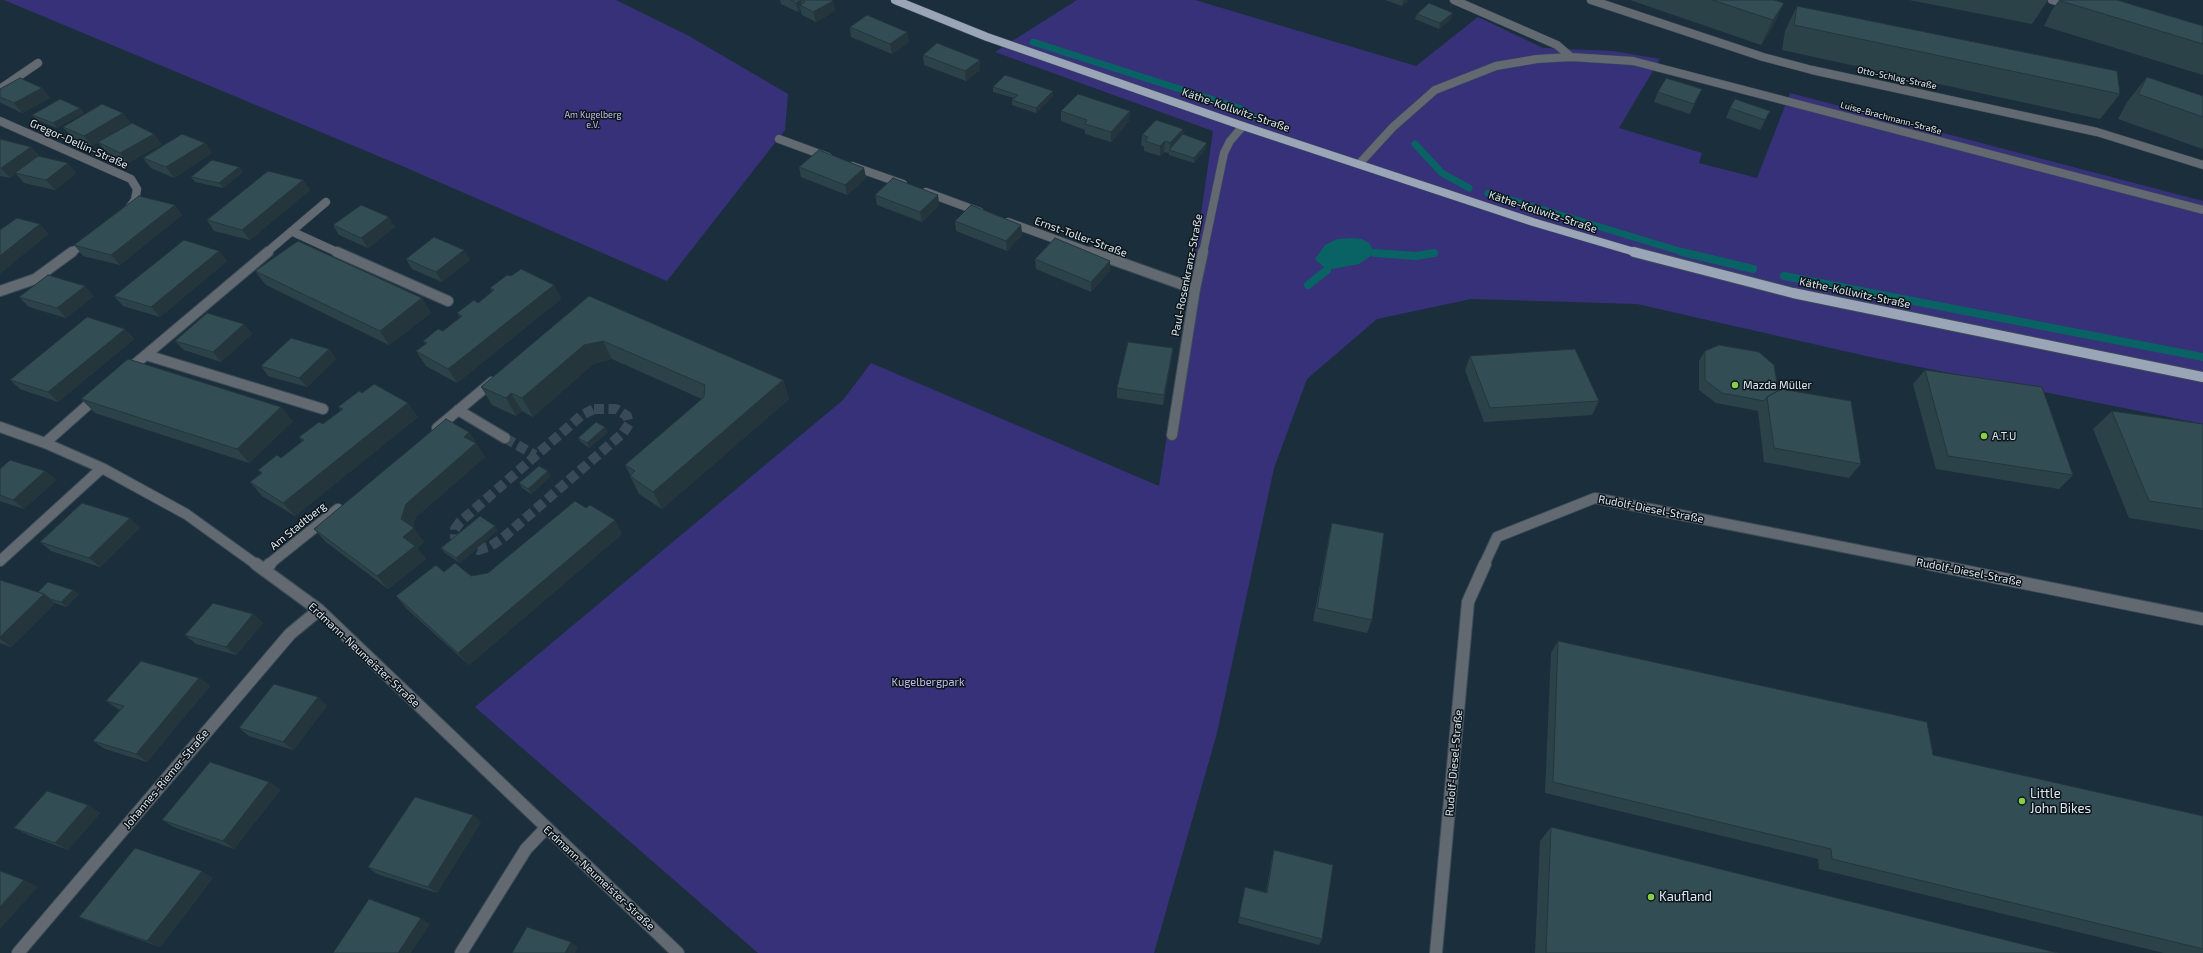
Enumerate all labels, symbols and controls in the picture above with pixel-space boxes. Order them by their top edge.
street label: Otto-Schlag-Straße [1856,64,1938,92]
street label: Käthe-Kollwitz-Straße [1180,85,1292,135]
street label: Luise-Brachmann-Straße [1839,99,1943,137]
park label: Am Kugelberg e.V. [565,110,621,131]
street label: Gregor-Dellin-Straße [28,116,130,172]
street label: Käthe-Kollwitz-Straße [1487,188,1599,236]
street label: Paul-Rosenkranz-Straße [1169,213,1205,337]
street label: Ernst-Toller-Straße [1033,214,1129,260]
street label: Käthe-Kollwitz-Straße [1798,275,1912,311]
place label: Mazda Müller [1743,378,1812,392]
marker: Mazda Müller [1730,380,1740,390]
place label: A.T.U [1992,429,2016,443]
marker: A.T.U [1979,431,1989,441]
street label: Rudolf-Diesel-Straße [1597,492,1705,526]
street label: Am Stadtberg [267,499,329,553]
street label: Rudolf-Diesel-Straße [1915,555,2023,589]
street label: Erdmann-Neumeister-Straße [306,600,422,710]
park label: Kugelbergpark [891,675,965,689]
street label: Rudolf-Diesel-Straße [1443,709,1465,817]
street label: Johannes-Riemer-Straße [121,727,211,831]
place label: Little John Bikes [2030,786,2091,817]
marker: Little John Bikes [2017,796,2027,806]
street label: Erdmann-Neumeister-Straße [541,823,657,933]
place label: Kaufland [1659,889,1712,905]
marker: Kaufland [1646,892,1656,902]

